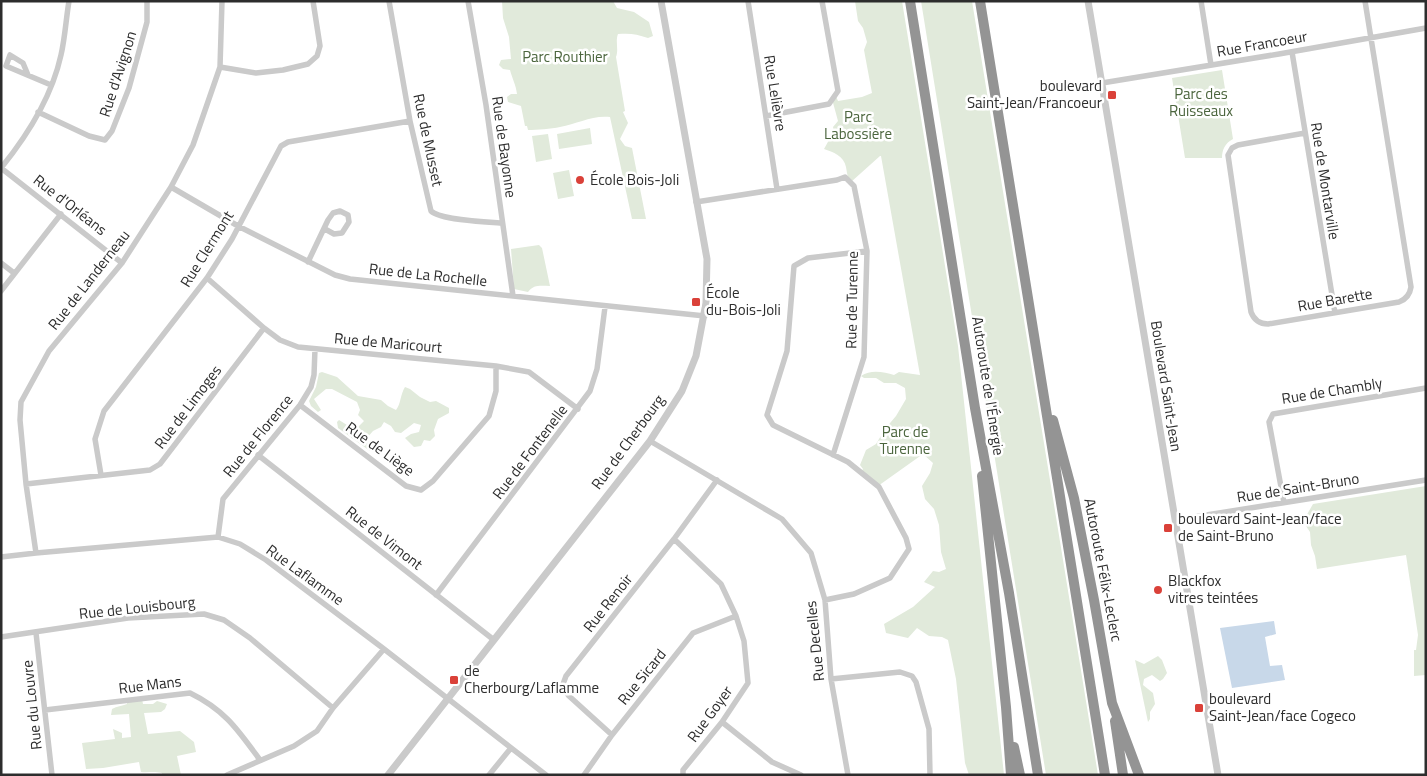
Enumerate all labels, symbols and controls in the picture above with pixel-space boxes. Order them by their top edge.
street label: Rue Francoeur [1215,24,1309,63]
street label: Rue d'Avignon [93,28,142,120]
park label: Parc Routhier [522,45,608,68]
street label: Rue Lelièvre [758,53,793,133]
place label: boulevard Saint-Jean/Francoeur [967,74,1102,114]
park label: Parc des Ruisseaux [1169,82,1233,122]
marker: boulevard Saint-Jean/Francoeur [1106,89,1118,101]
street label: Rue de Musset [407,91,450,189]
street label: Rue de Bayonne [486,95,523,199]
park label: Parc Labossière [824,105,892,145]
street label: Rue de Montarville [1305,121,1346,241]
place label: École Bois-Joli [590,168,679,191]
street label: Rue d'Orléans [29,169,112,241]
marker: École Bois-Joli [574,174,586,186]
street label: Rue Clermont [174,205,240,291]
street label: Rue de Landerneau [42,225,135,335]
street label: Rue de Turenne [839,251,864,349]
street label: Rue de La Rochelle [368,257,488,292]
place label: École du-Bois-Joli [706,281,781,321]
street label: Rue Barette [1296,282,1374,317]
marker: École du-Bois-Joli [690,296,702,308]
street label: Autoroute de l'Énergie [966,315,1011,457]
street label: Boulevard Saint-Jean [1145,319,1188,453]
street label: Rue de Maricourt [333,326,444,359]
street label: Rue de Limoges [148,360,227,454]
street label: Rue de Chambly [1280,371,1384,410]
street label: Rue de Florence [217,389,298,482]
street label: Rue de Cherbourg [585,389,670,494]
street label: Rue de Fontenelle [486,400,573,504]
street label: Rue de Liège [341,416,419,481]
park label: Parc de Turenne [880,420,930,460]
street label: Rue de Saint-Bruno [1235,466,1361,509]
street label: Autoroute Félix-Leclerc [1078,496,1129,644]
street label: Rue de Vimont [341,500,428,576]
place label: boulevard Saint-Jean/face de Saint-Bruno [1178,507,1342,547]
marker: boulevard Saint-Jean/face de Saint-Bruno [1162,522,1174,534]
street label: Rue Laflamme [262,538,349,611]
street label: Rue Renoir [577,568,638,637]
place label: Blackfox vitres teintées [1168,569,1258,609]
marker: Blackfox vitres teintées [1152,584,1164,596]
street label: Rue de Louisbourg [78,590,196,625]
street label: Rue Decelles [799,600,830,682]
street label: Rue Sicard [612,644,671,710]
street label: Rue du Louvre [15,659,48,751]
place label: de Cherbourg/Laflamme [464,659,599,699]
street label: Rue Mans [117,669,183,700]
marker: de Cherbourg/Laflamme [448,674,460,686]
street label: Rue Goyer [681,681,738,747]
place label: boulevard Saint-Jean/face Cogeco [1209,687,1356,727]
marker: boulevard Saint-Jean/face Cogeco [1193,702,1205,714]

